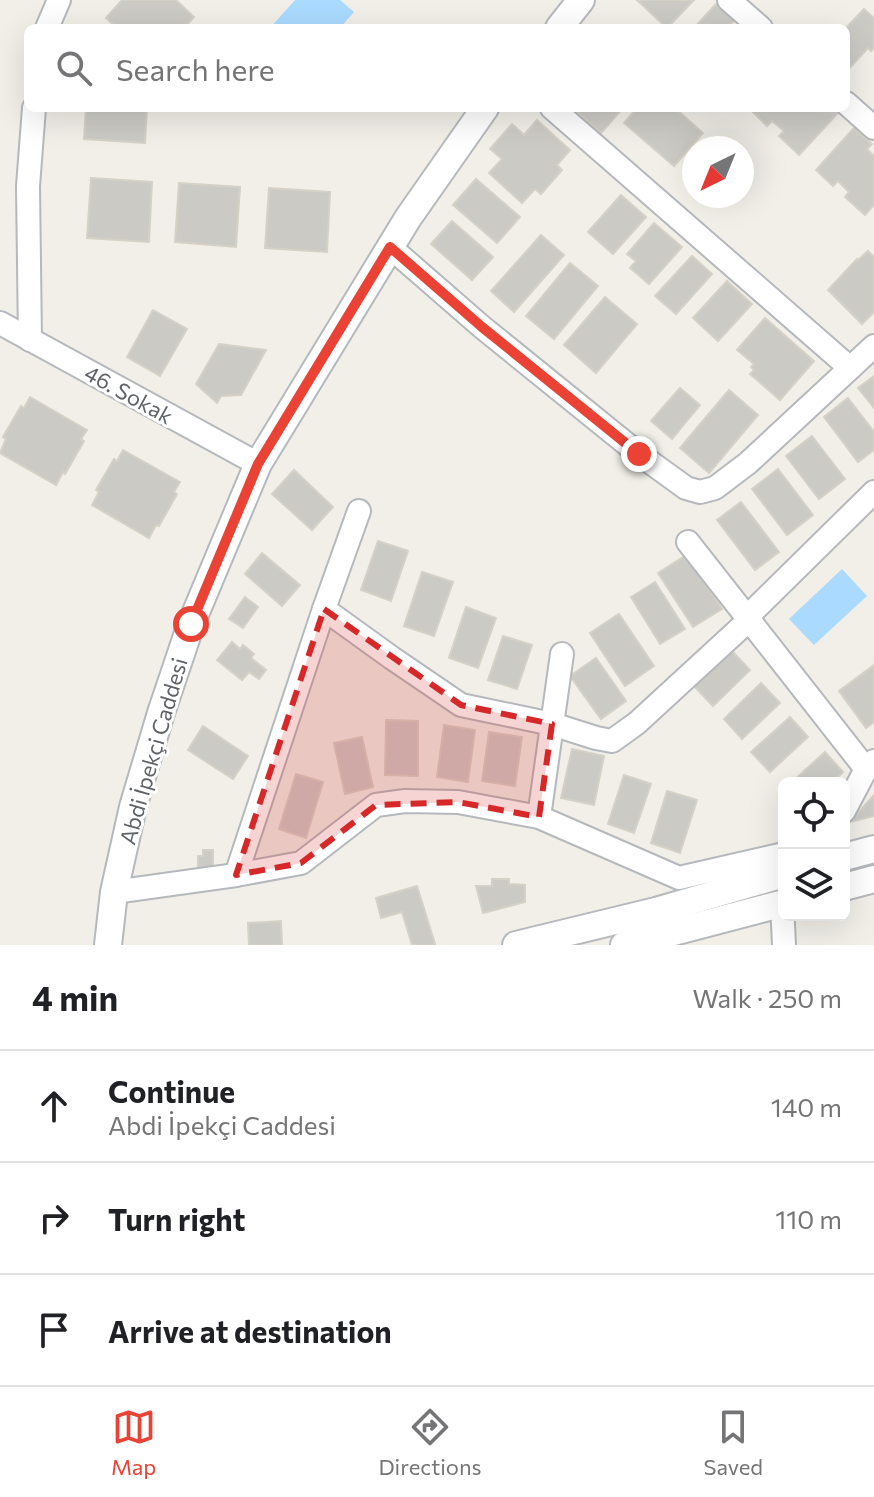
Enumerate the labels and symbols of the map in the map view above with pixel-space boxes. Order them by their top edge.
north arrow [682,136,754,208]
street label: 46. Sokak [80,359,178,429]
route end [621,436,657,472]
route start [173,606,209,642]
street label: Abdi İpekçi Caddesi [113,655,193,847]

